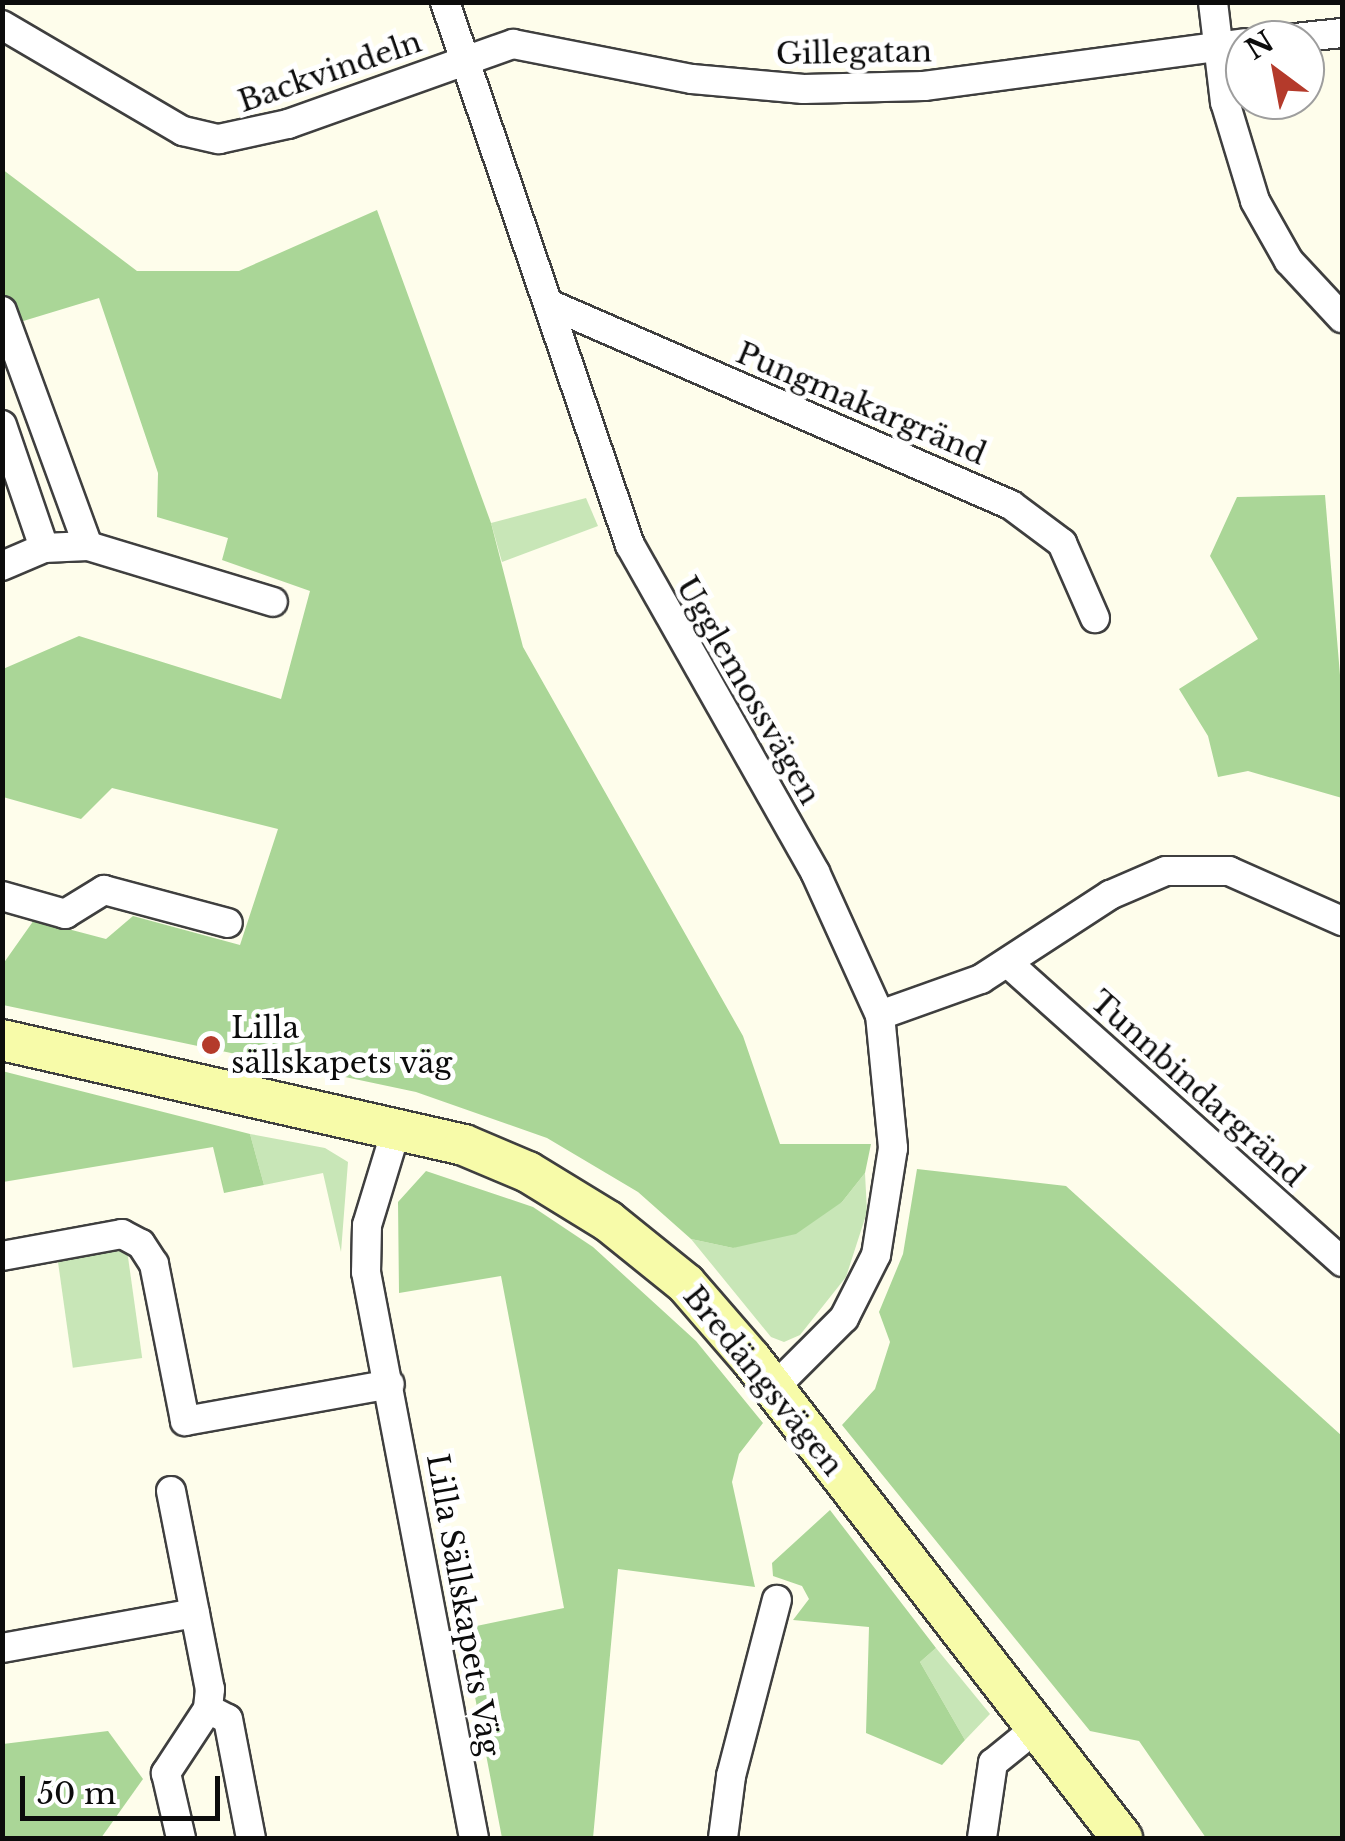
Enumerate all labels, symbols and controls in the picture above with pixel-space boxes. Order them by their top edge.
north arrow [1225,20,1325,120]
street label: Backvindeln [234,24,426,120]
text: N [1239,24,1280,68]
street label: Gillegatan [776,34,932,72]
street label: Pungmakargränd [731,335,991,473]
street label: Ugglemossvägen [668,571,828,811]
street label: Tunnbindargränd [1083,984,1311,1194]
place label: Lilla sällskapets väg [231,1010,453,1080]
marker: Lilla sällskapets väg [200,1034,222,1056]
street label: Bredängsvägen [676,1279,850,1483]
street label: Lilla Sällskapets Väg [419,1450,507,1760]
scale bar [25,1756,225,1818]
text: 50 m [37,1775,116,1812]

